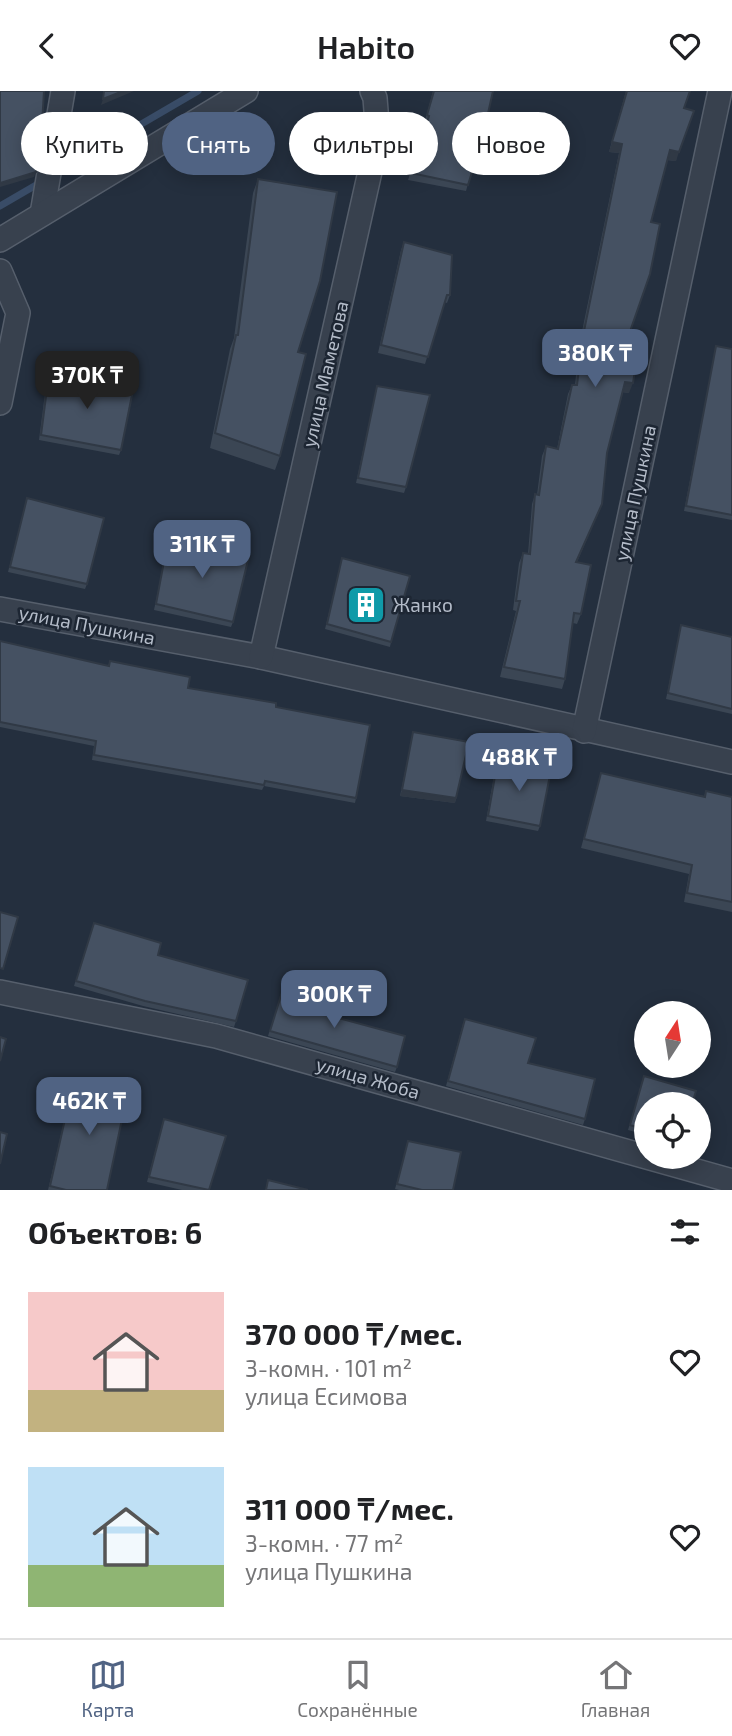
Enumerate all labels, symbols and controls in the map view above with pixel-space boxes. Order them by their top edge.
icon: back [28,27,66,65]
text: Habito [317,27,415,65]
icon: heart [666,27,704,65]
chip: Купить [21,112,148,175]
chip: Снять [162,112,275,175]
chip: Фильтры [289,112,438,175]
chip: Новое [452,112,570,175]
street label: улица Маметова [296,298,354,450]
pin: 380K ₸ [538,329,652,389]
text: 380K ₸ [558,338,632,366]
pin: 370K ₸ [30,351,144,411]
text: 370K ₸ [51,360,123,388]
street label: улица Пушкина [609,423,661,563]
pin: 311K ₸ [145,521,259,580]
text: 311K ₸ [170,529,234,557]
building icon: Жанко [345,584,387,626]
place label: Жанко [393,593,453,616]
street label: улица Пушкина [17,600,157,650]
pin: 488K ₸ [462,733,576,793]
text: 488K ₸ [481,742,557,770]
pin: 300K ₸ [277,971,391,1030]
text: 300K ₸ [297,979,371,1007]
north arrow [634,1001,710,1078]
map controls [634,1001,711,1169]
street label: улица Жоба [313,1052,423,1104]
pin: 462K ₸ [32,1077,146,1137]
text: 462K ₸ [52,1086,126,1114]
button: locate [634,1092,711,1169]
icon: filters [666,1213,704,1251]
text: Объектов: 6 [28,1214,202,1250]
text: 370 000 ₸/мес. [245,1315,463,1351]
icon: home [84,1320,168,1404]
icon: heart [666,1343,704,1381]
text: 3-комн. · 101 m² [245,1354,412,1382]
text: улица Есимова [245,1382,408,1410]
text: 311 000 ₸/мес. [245,1490,454,1526]
icon: home [84,1495,168,1579]
icon: heart [666,1518,704,1556]
text: 3-комн. · 77 m² [245,1529,403,1557]
text: улица Пушкина [245,1557,412,1585]
tab: Карта [82,1656,134,1721]
tab: Сохранённые [297,1656,418,1721]
tab: Главная [581,1656,650,1721]

